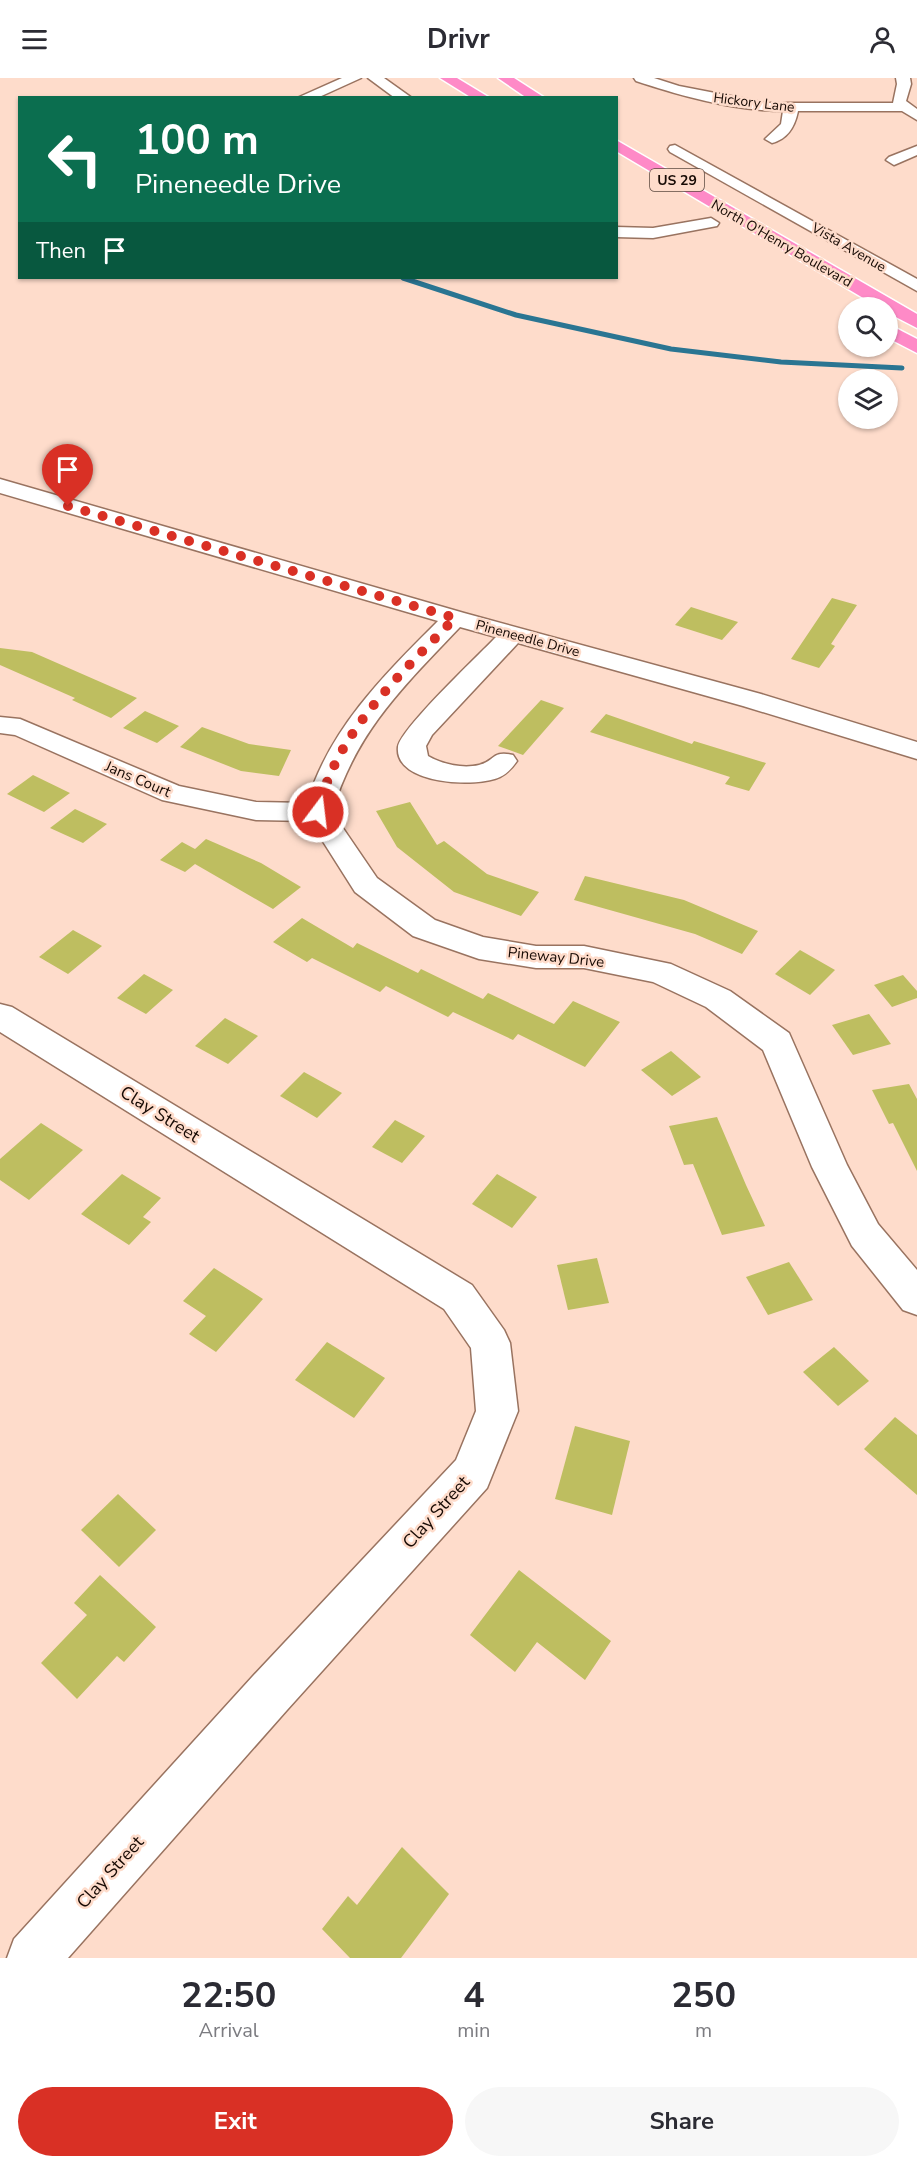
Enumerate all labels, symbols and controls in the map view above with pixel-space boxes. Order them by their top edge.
text: Drivr [427,21,490,58]
icon: menu [18,23,51,56]
icon: person [866,23,899,56]
street label: Hickory Lane [712,88,796,117]
text: 100 m [135,112,259,169]
icon: left [36,120,114,198]
text: Pineneedle Drive [135,166,341,203]
road number: US 29 [650,169,704,191]
street label: North O'Henry Boulevard [708,195,856,292]
street label: Vista Avenue [807,218,889,276]
icon: arrive [98,234,131,267]
text: Then [36,236,86,266]
map controls [838,297,898,429]
button: search [838,297,898,357]
button: layers [838,369,898,429]
pin [42,444,93,506]
icon: arrive [51,453,84,486]
street label: Pineneedle Drive [474,615,582,661]
street label: Jans Court [101,756,175,802]
position arrow [286,780,350,844]
street label: Pineway Drive [507,942,605,972]
street label: Clay Street [116,1080,205,1148]
street label: Clay Street [397,1470,475,1553]
street label: Clay Street [71,1830,149,1913]
text: 22:50 [181,1971,276,2020]
text: 4 [463,1971,485,2020]
text: 250 [671,1971,736,2020]
text: Arrival [199,2017,259,2044]
text: min [457,2017,490,2044]
text: m [695,2017,712,2044]
button: Exit [18,2087,453,2156]
button: Share [465,2087,899,2156]

